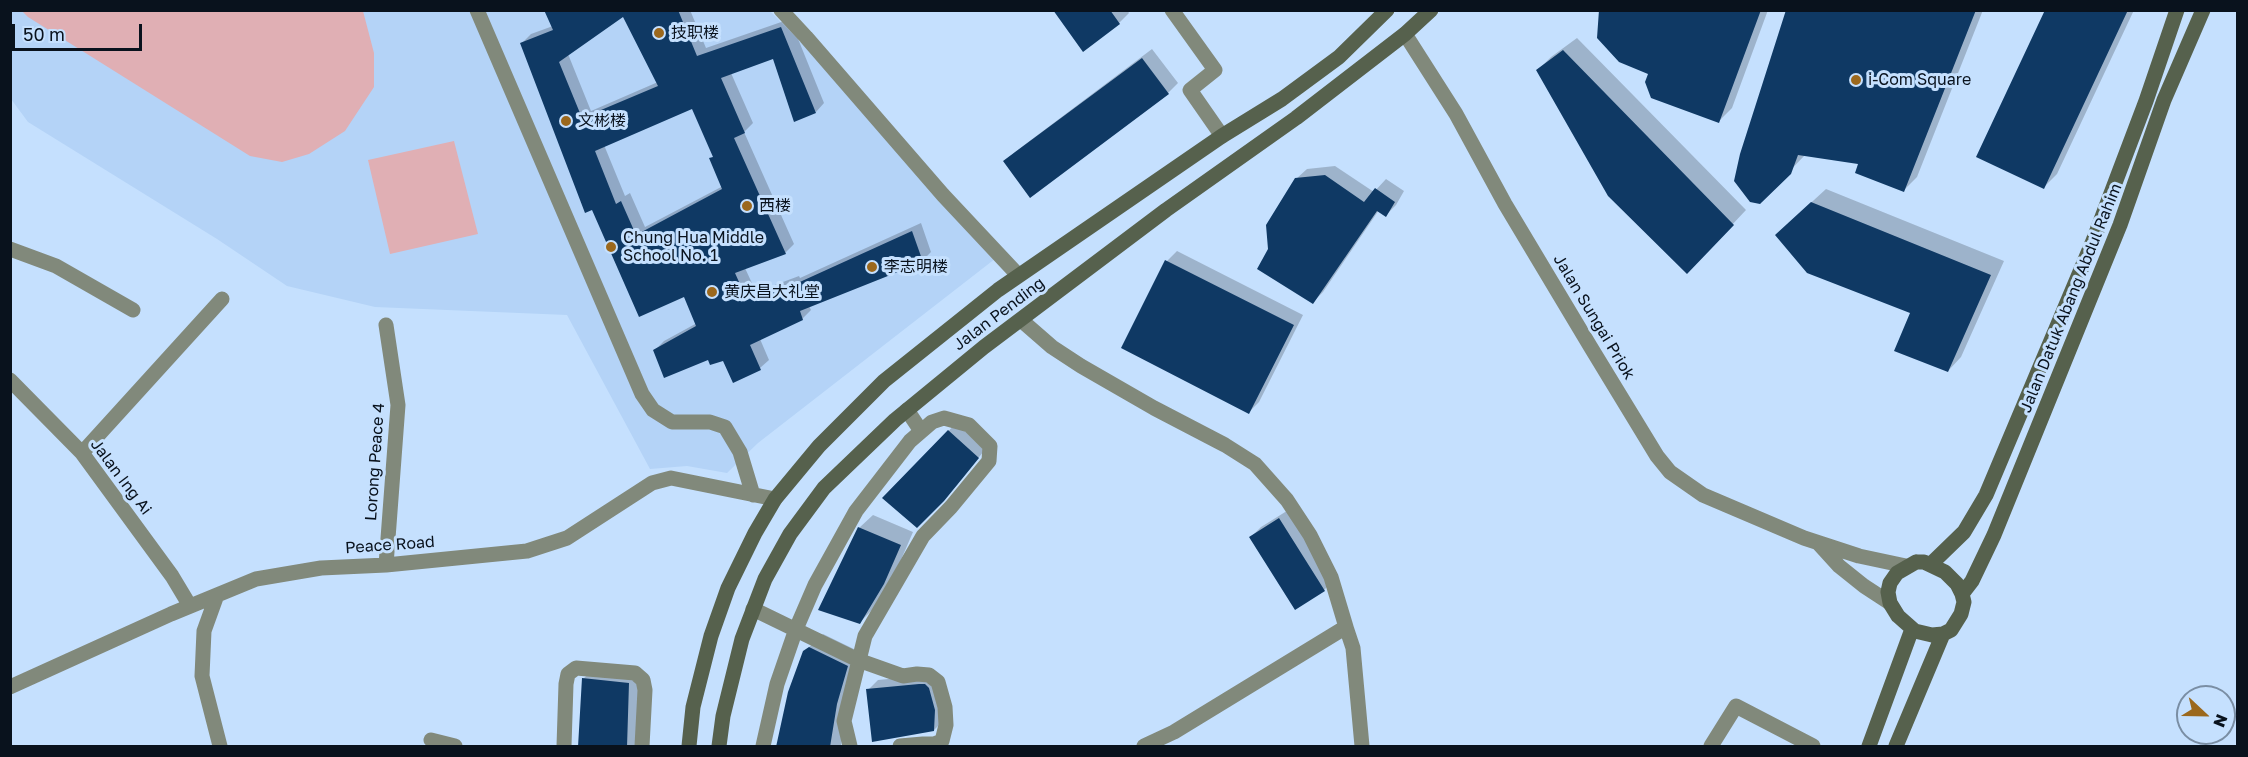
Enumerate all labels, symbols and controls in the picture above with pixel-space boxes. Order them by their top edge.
scale bar [15,12,146,50]
text: 50 m [23,23,65,45]
place label: 技职楼 [671,23,719,43]
marker: 技职楼 [652,26,666,40]
place label: i-Com Square [1868,70,1971,90]
marker: i-Com Square [1849,73,1863,87]
place label: 文彬楼 [578,111,626,131]
marker: 文彬楼 [559,114,573,128]
street label: Jalan Datuk Abang Abdul Rahim [2016,181,2126,415]
place label: 西楼 [759,196,791,216]
marker: 西楼 [740,199,754,213]
place label: Chung Hua Middle School No. 1 [623,228,764,266]
marker: Chung Hua Middle School No. 1 [604,240,618,254]
street label: Jalan Sungai Priok [1549,251,1639,383]
place label: 李志明楼 [884,257,948,277]
marker: 李志明楼 [865,260,879,274]
street label: Jalan Pending [950,273,1048,355]
place label: 黄庆昌大礼堂 [724,282,820,302]
marker: 黄庆昌大礼堂 [705,285,719,299]
street label: Lorong Peace 4 [361,402,389,522]
street label: Jalan Ing Ai [86,435,156,519]
street label: Peace Road [345,532,435,558]
north arrow [2176,685,2236,745]
text: N [2209,712,2232,730]

